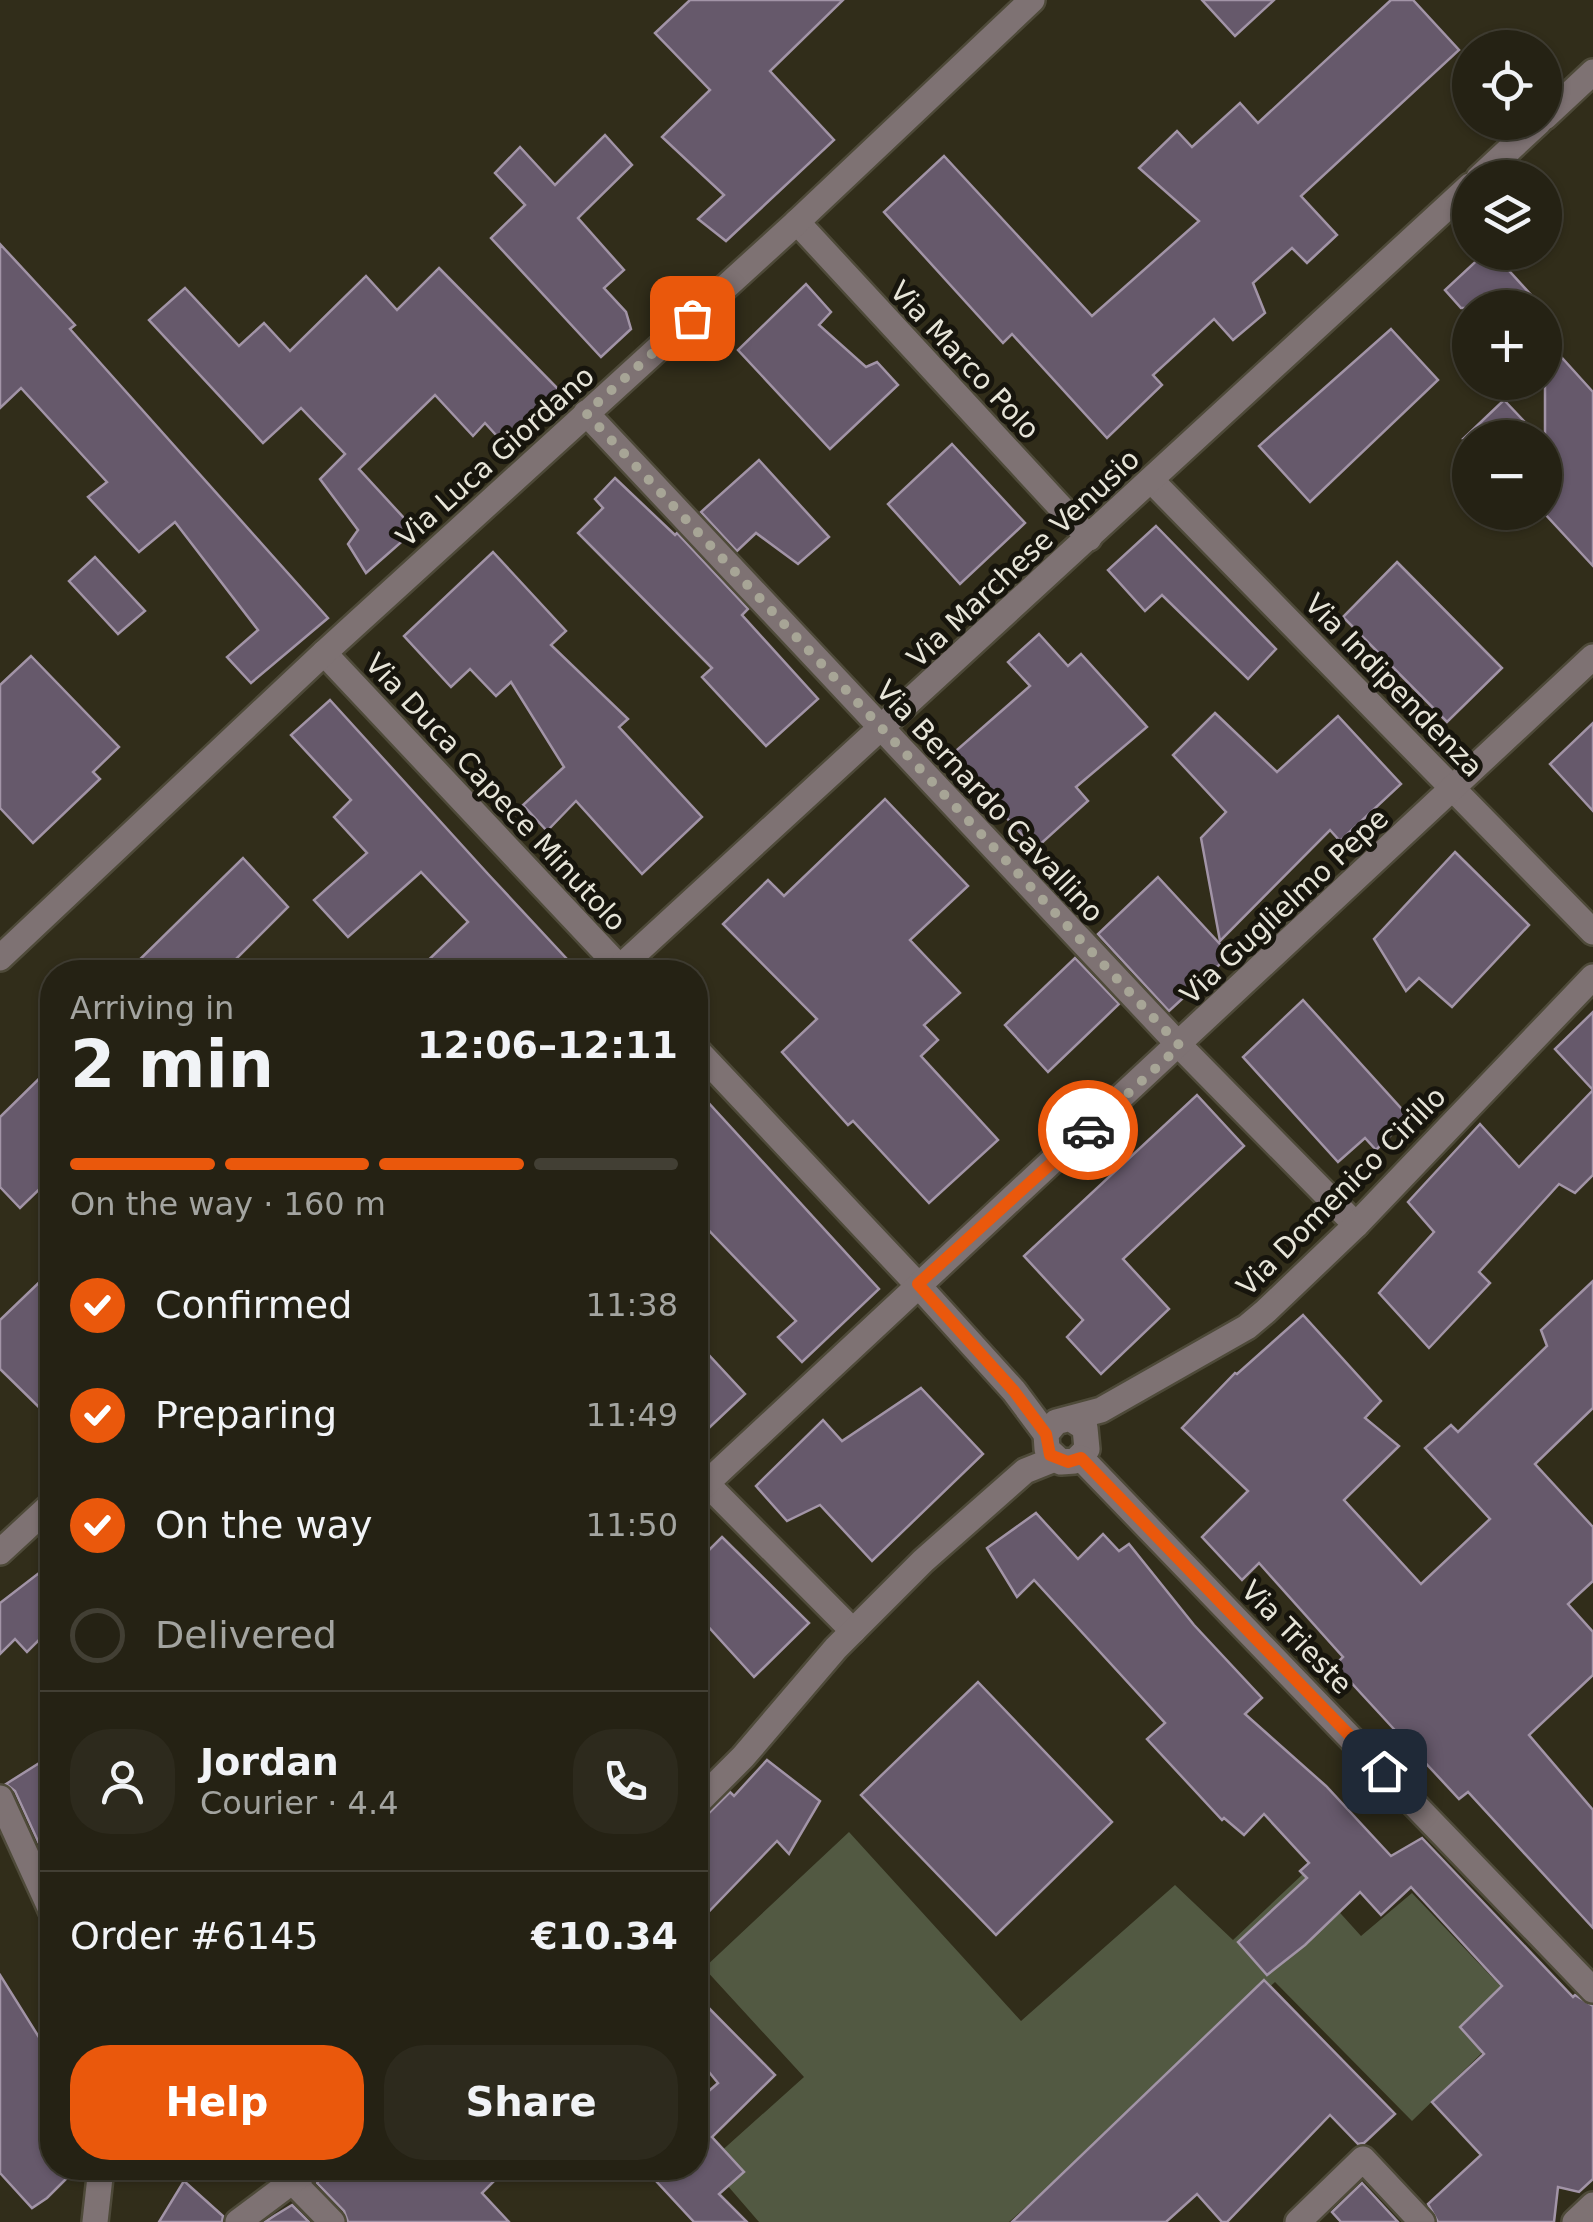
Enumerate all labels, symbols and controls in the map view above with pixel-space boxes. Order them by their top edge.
map controls [1452,30,1562,530]
button: locate [1452,30,1562,140]
button: layers [1452,160,1562,270]
street label: Via Marco Polo [883,275,1046,446]
pin [650,276,735,361]
button: + [1452,290,1562,400]
icon: bag [665,291,720,346]
street label: Via Luca Giordano [390,359,601,554]
button: − [1452,420,1562,530]
street label: Via Marchese Venusio [901,442,1146,674]
street label: Via Indipendenza [1298,587,1489,784]
street label: Via Duca Capece Minutolo [358,647,633,938]
street label: Via Bernardo Cavallino [869,674,1110,929]
street label: Via Guglielmo Pepe [1174,802,1395,1011]
text: Arriving in [70,989,234,1027]
text: 12:06–12:11 [417,1023,678,1067]
text: 2 min [70,1027,274,1102]
courier [1038,1080,1138,1180]
street label: Via Domenico Cirillo [1230,1080,1453,1303]
icon: car [1061,1103,1116,1158]
text: On the way · 160 m [70,1185,386,1223]
icon: check [70,1278,125,1333]
text: Confirmed [155,1283,352,1327]
text: 11:38 [586,1286,678,1324]
icon: check [70,1388,125,1443]
text: Preparing [155,1393,337,1437]
text: 11:49 [586,1396,678,1434]
icon: check [70,1498,125,1553]
text: On the way [155,1503,372,1547]
text: 11:50 [586,1506,678,1544]
street label: Via Trieste [1235,1574,1359,1701]
text: Delivered [155,1613,337,1657]
button: person [70,1729,175,1834]
button: phone [573,1729,678,1834]
pin [1342,1729,1427,1814]
text: Jordan [200,1740,339,1784]
icon: home [1357,1744,1412,1799]
text: Courier · 4.4 [200,1784,399,1822]
text: Order #6145 [70,1914,319,1958]
text: €10.34 [531,1914,678,1958]
button: Help [70,2045,364,2160]
button: Share [384,2045,678,2160]

